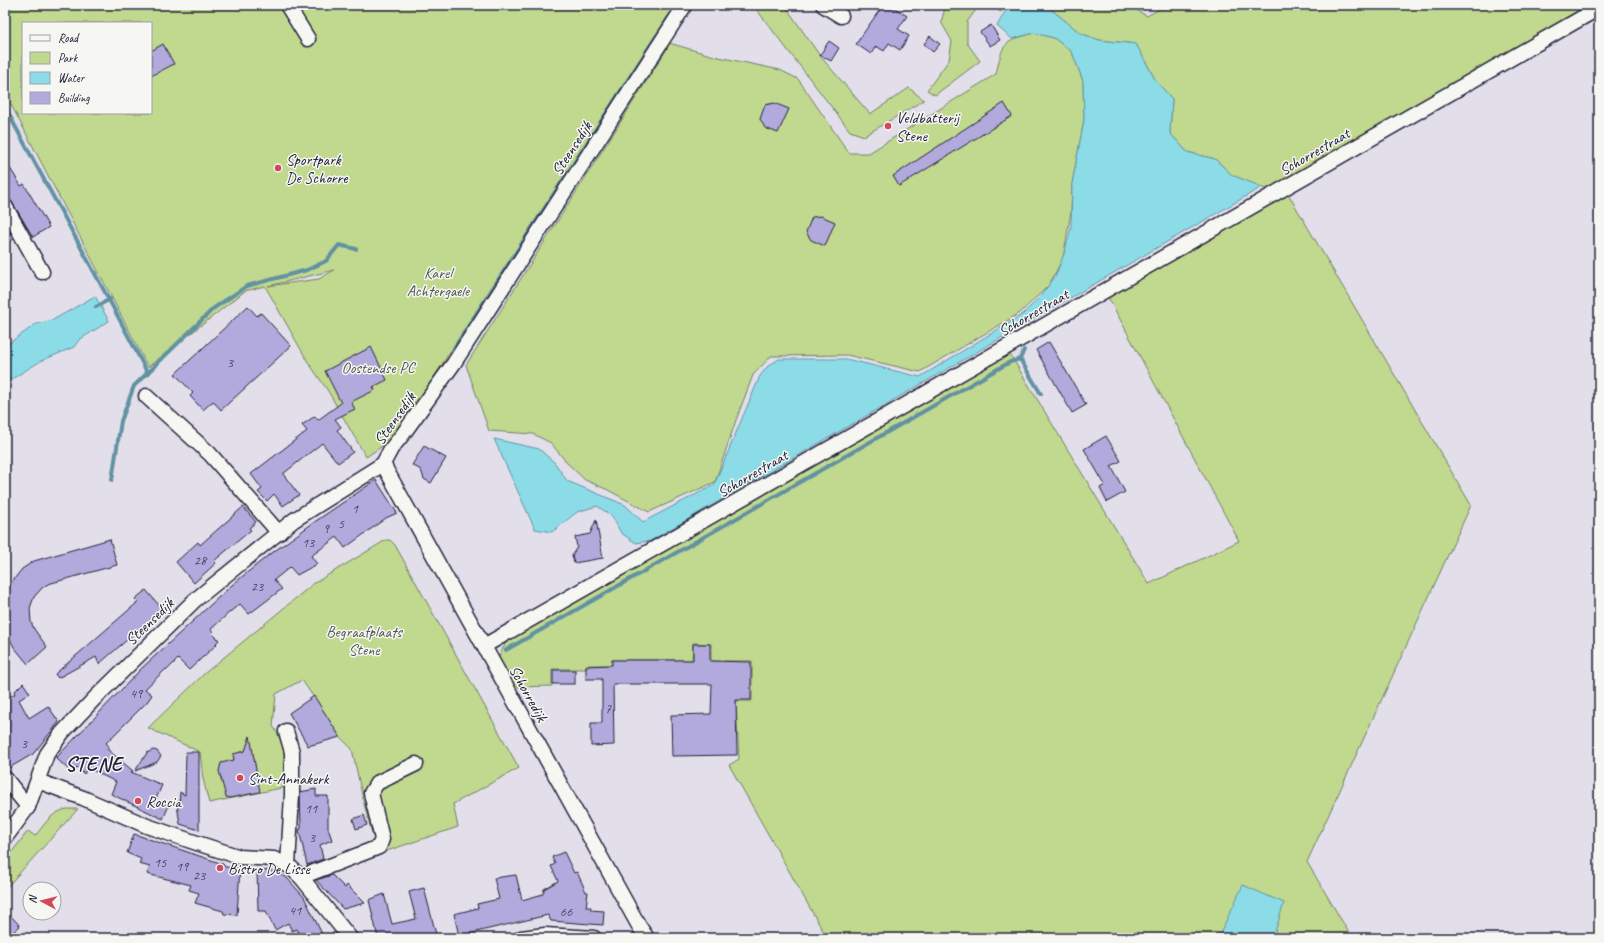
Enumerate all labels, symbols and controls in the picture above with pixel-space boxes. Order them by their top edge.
legend [22,22,152,114]
text: Road [58,30,80,46]
text: Park [58,50,79,66]
text: Water [58,70,86,86]
text: Building [58,90,90,106]
place label: Veldbatterij Stene [896,108,961,146]
street label: Steensedijk [547,117,597,179]
marker: Veldbatterij Stene [883,121,893,131]
street label: Schorrestraat [1276,123,1355,180]
place label: Sportpark De Schorre [286,150,349,188]
marker: Sportpark De Schorre [273,163,283,173]
park label: Karel Achtergaele [407,263,471,301]
street label: Schorrestraat [995,284,1074,341]
house number: 3 [227,354,235,371]
park label: Oostendse PC [342,358,417,378]
street label: Steensedijk [369,387,421,449]
street label: Schorrestraat [714,445,793,502]
house number: 1 [352,500,359,517]
house number: 5 [338,515,345,532]
house number: 9 [323,520,331,537]
house number: 13 [302,534,316,551]
house number: 28 [194,552,208,569]
house number: 23 [251,578,265,595]
street label: Steensedijk [121,593,179,650]
park label: Begraafplaats Stene [326,622,403,660]
street label: Schorredijk [505,662,552,726]
house number: 49 [130,685,144,702]
house number: 7 [605,700,612,717]
house number: 3 [21,735,29,752]
district label: STENE [65,752,125,777]
place label: Sint-Annakerk [248,769,330,789]
marker: Sint-Annakerk [235,773,245,783]
place label: Roccia [146,792,182,812]
marker: Roccia [133,796,143,806]
house number: 11 [305,800,318,817]
house number: 3 [309,829,317,846]
house number: 15 [154,854,167,871]
house number: 19 [176,858,190,875]
place label: Bistro De Lisse [228,859,312,879]
marker: Bistro De Lisse [215,863,225,873]
house number: 23 [193,867,207,884]
north arrow [22,881,62,921]
text: N [25,893,40,904]
house number: 41 [289,902,302,919]
house number: 66 [560,903,573,920]

